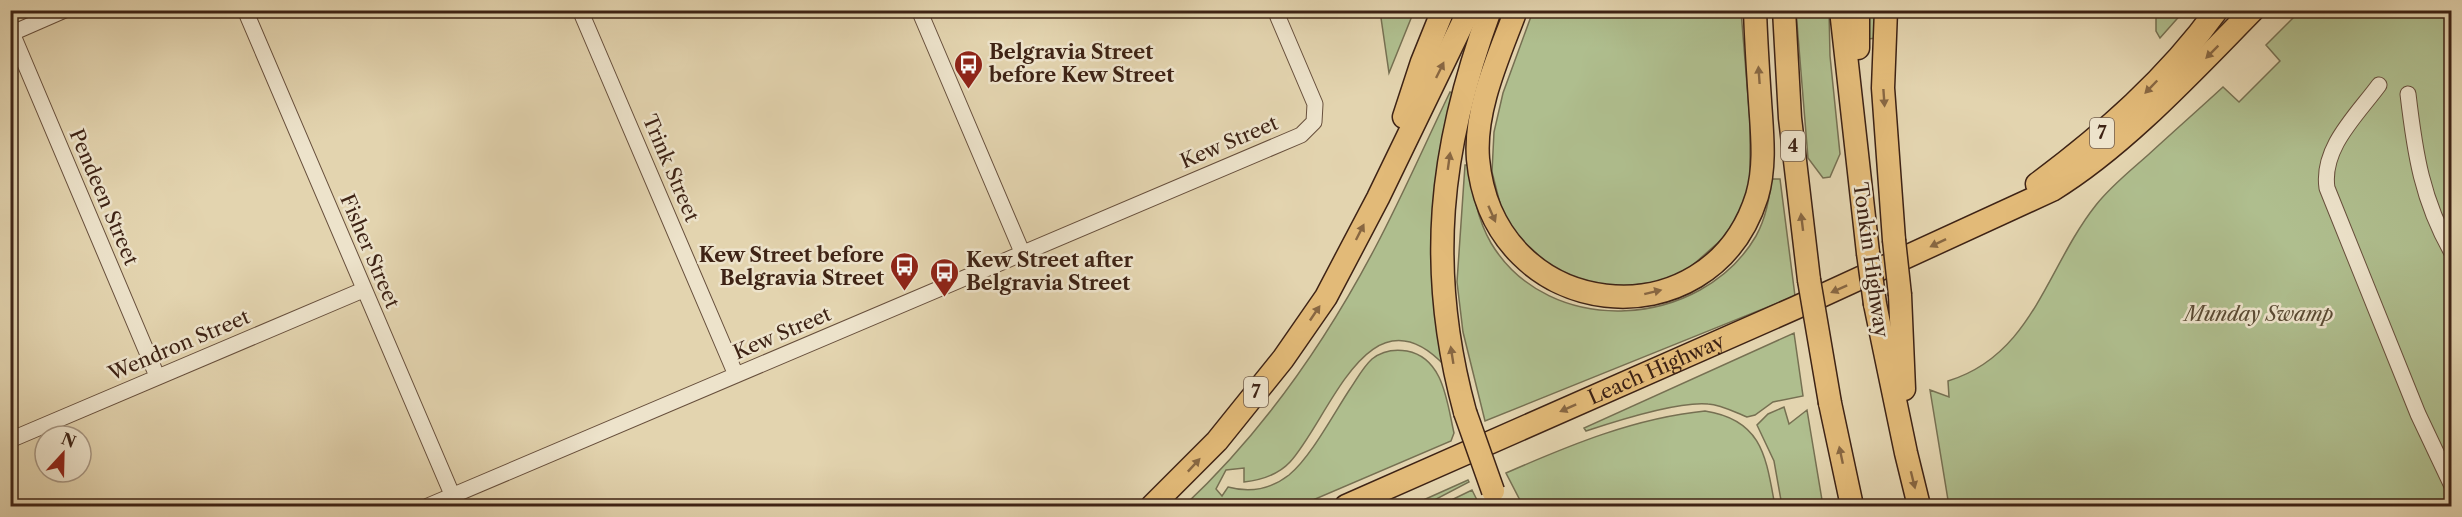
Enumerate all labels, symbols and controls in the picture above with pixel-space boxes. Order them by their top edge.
place label: Belgravia Street before Kew Street [988,40,1174,87]
one-way arrow [2205,45,2219,59]
bus stop icon: Belgravia Street before Kew Street [952,48,984,90]
one-way arrow [1436,61,1445,78]
one-way arrow [1754,65,1763,84]
one-way arrow [2144,79,2158,94]
one-way arrow [1879,89,1889,108]
street label: Trink Street [638,111,704,225]
street label: Kew Street [1177,111,1281,173]
road number: 7 [2090,118,2114,148]
street label: Pendeen Street [65,125,143,269]
road number: 4 [1781,131,1805,161]
one-way arrow [1444,151,1453,170]
street label: Tonkin Highway [1848,181,1894,340]
street label: Fisher Street [335,190,405,312]
one-way arrow [1488,206,1497,223]
one-way arrow [1798,213,1807,232]
one-way arrow [1355,223,1365,240]
one-way arrow [1930,238,1947,248]
place label: Kew Street before Belgravia Street [699,243,884,290]
place label: Kew Street after Belgravia Street [966,248,1133,295]
bus stop icon: Kew Street before Belgravia Street [889,250,921,292]
bus stop icon: Kew Street after Belgravia Street [929,256,961,298]
one-way arrow [1830,284,1847,293]
one-way arrow [1644,286,1662,296]
street label: Kew Street [730,302,834,364]
park label: Munday Swamp [2182,302,2334,326]
street label: Wendron Street [104,304,253,386]
one-way arrow [1309,305,1320,321]
street label: Leach Highway [1584,328,1729,410]
one-way arrow [1447,345,1456,364]
road number: 7 [1244,377,1268,407]
one-way arrow [1559,403,1577,413]
north arrow [33,424,93,484]
text: N [58,428,79,452]
one-way arrow [1836,445,1845,464]
one-way arrow [1187,458,1201,473]
one-way arrow [1908,471,1918,489]

